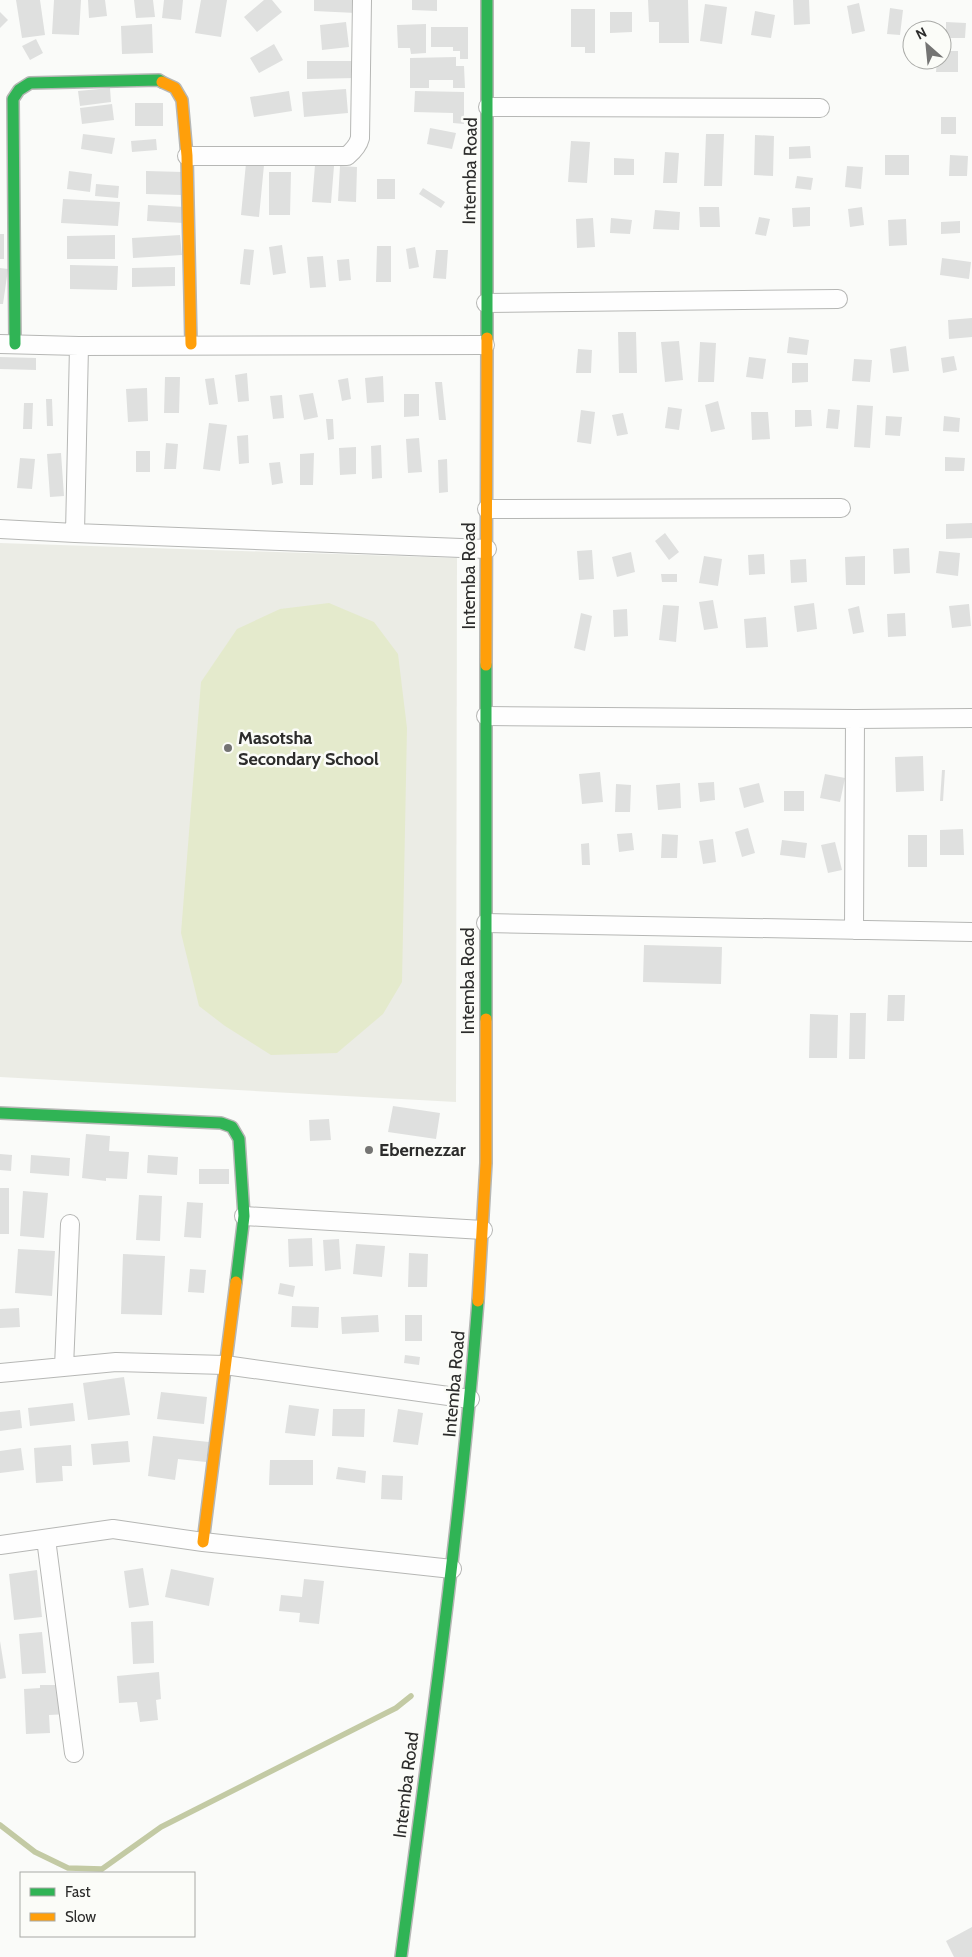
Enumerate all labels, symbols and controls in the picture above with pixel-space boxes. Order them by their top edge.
north arrow [902,20,952,70]
text: N [913,23,930,44]
street label: Intemba Road [458,117,482,225]
street label: Intemba Road [458,522,480,630]
place label: Masotsha Secondary School [238,727,379,770]
marker: Masotsha Secondary School [222,742,234,754]
street label: Intemba Road [457,927,479,1035]
place label: Ebernezzar [379,1139,466,1161]
marker: Ebernezzar [363,1144,375,1156]
street label: Intemba Road [438,1330,470,1438]
street label: Intemba Road [389,1731,423,1839]
legend [20,1872,195,1937]
text: Fast [65,1883,90,1901]
text: Slow [65,1908,96,1926]

